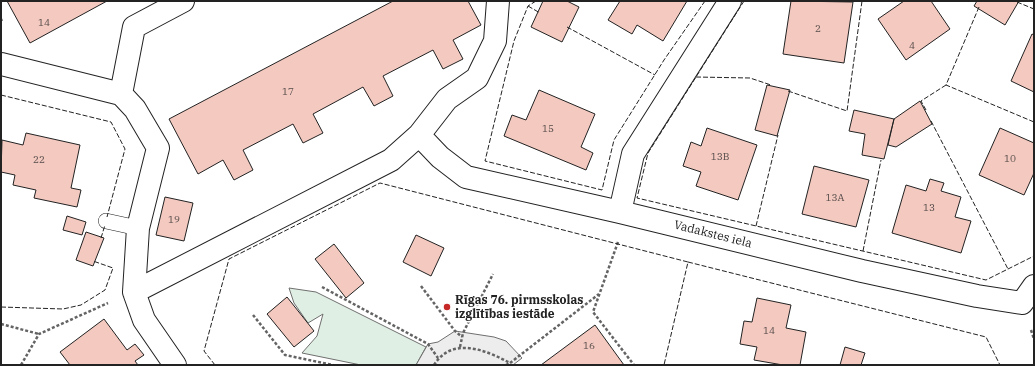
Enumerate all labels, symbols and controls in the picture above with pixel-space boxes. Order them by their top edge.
house number: 14 [38,16,50,29]
house number: 2 [815,22,821,35]
house number: 4 [909,39,915,52]
house number: 17 [282,85,294,98]
house number: 15 [542,122,554,135]
house number: 13B [711,150,730,163]
house number: 10 [1004,152,1016,165]
house number: 22 [33,153,45,166]
house number: 13A [826,191,845,204]
house number: 13 [923,201,935,214]
house number: 19 [168,213,180,226]
street label: Vadakstes iela [672,217,754,251]
place label: Rīgas 76. pirmsskolas izglītības iestāde [455,292,583,321]
marker: Rīgas 76. pirmsskolas izglītības iestāde [442,302,452,312]
house number: 14 [763,324,775,337]
house number: 16 [583,339,595,352]

